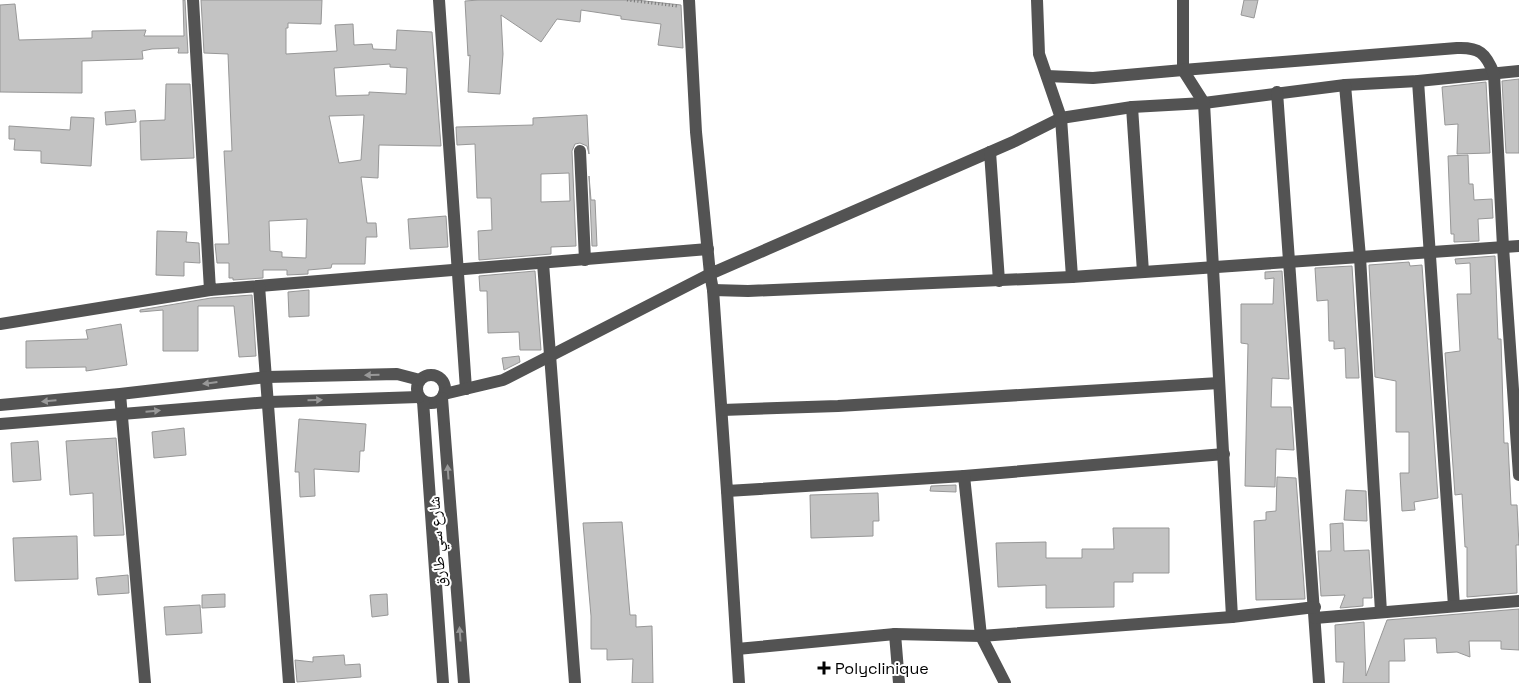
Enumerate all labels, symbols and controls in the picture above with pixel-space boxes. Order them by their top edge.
one-way arrow [364,371,380,379]
one-way arrow [202,379,218,387]
one-way arrow [308,396,324,404]
one-way arrow [40,397,56,405]
one-way arrow [146,407,162,415]
one-way arrow [443,464,451,480]
street label: شارع سي طارق [423,496,453,588]
one-way arrow [456,626,464,642]
place label: Polyclinique [835,658,929,679]
marker: Polyclinique [817,661,831,675]

